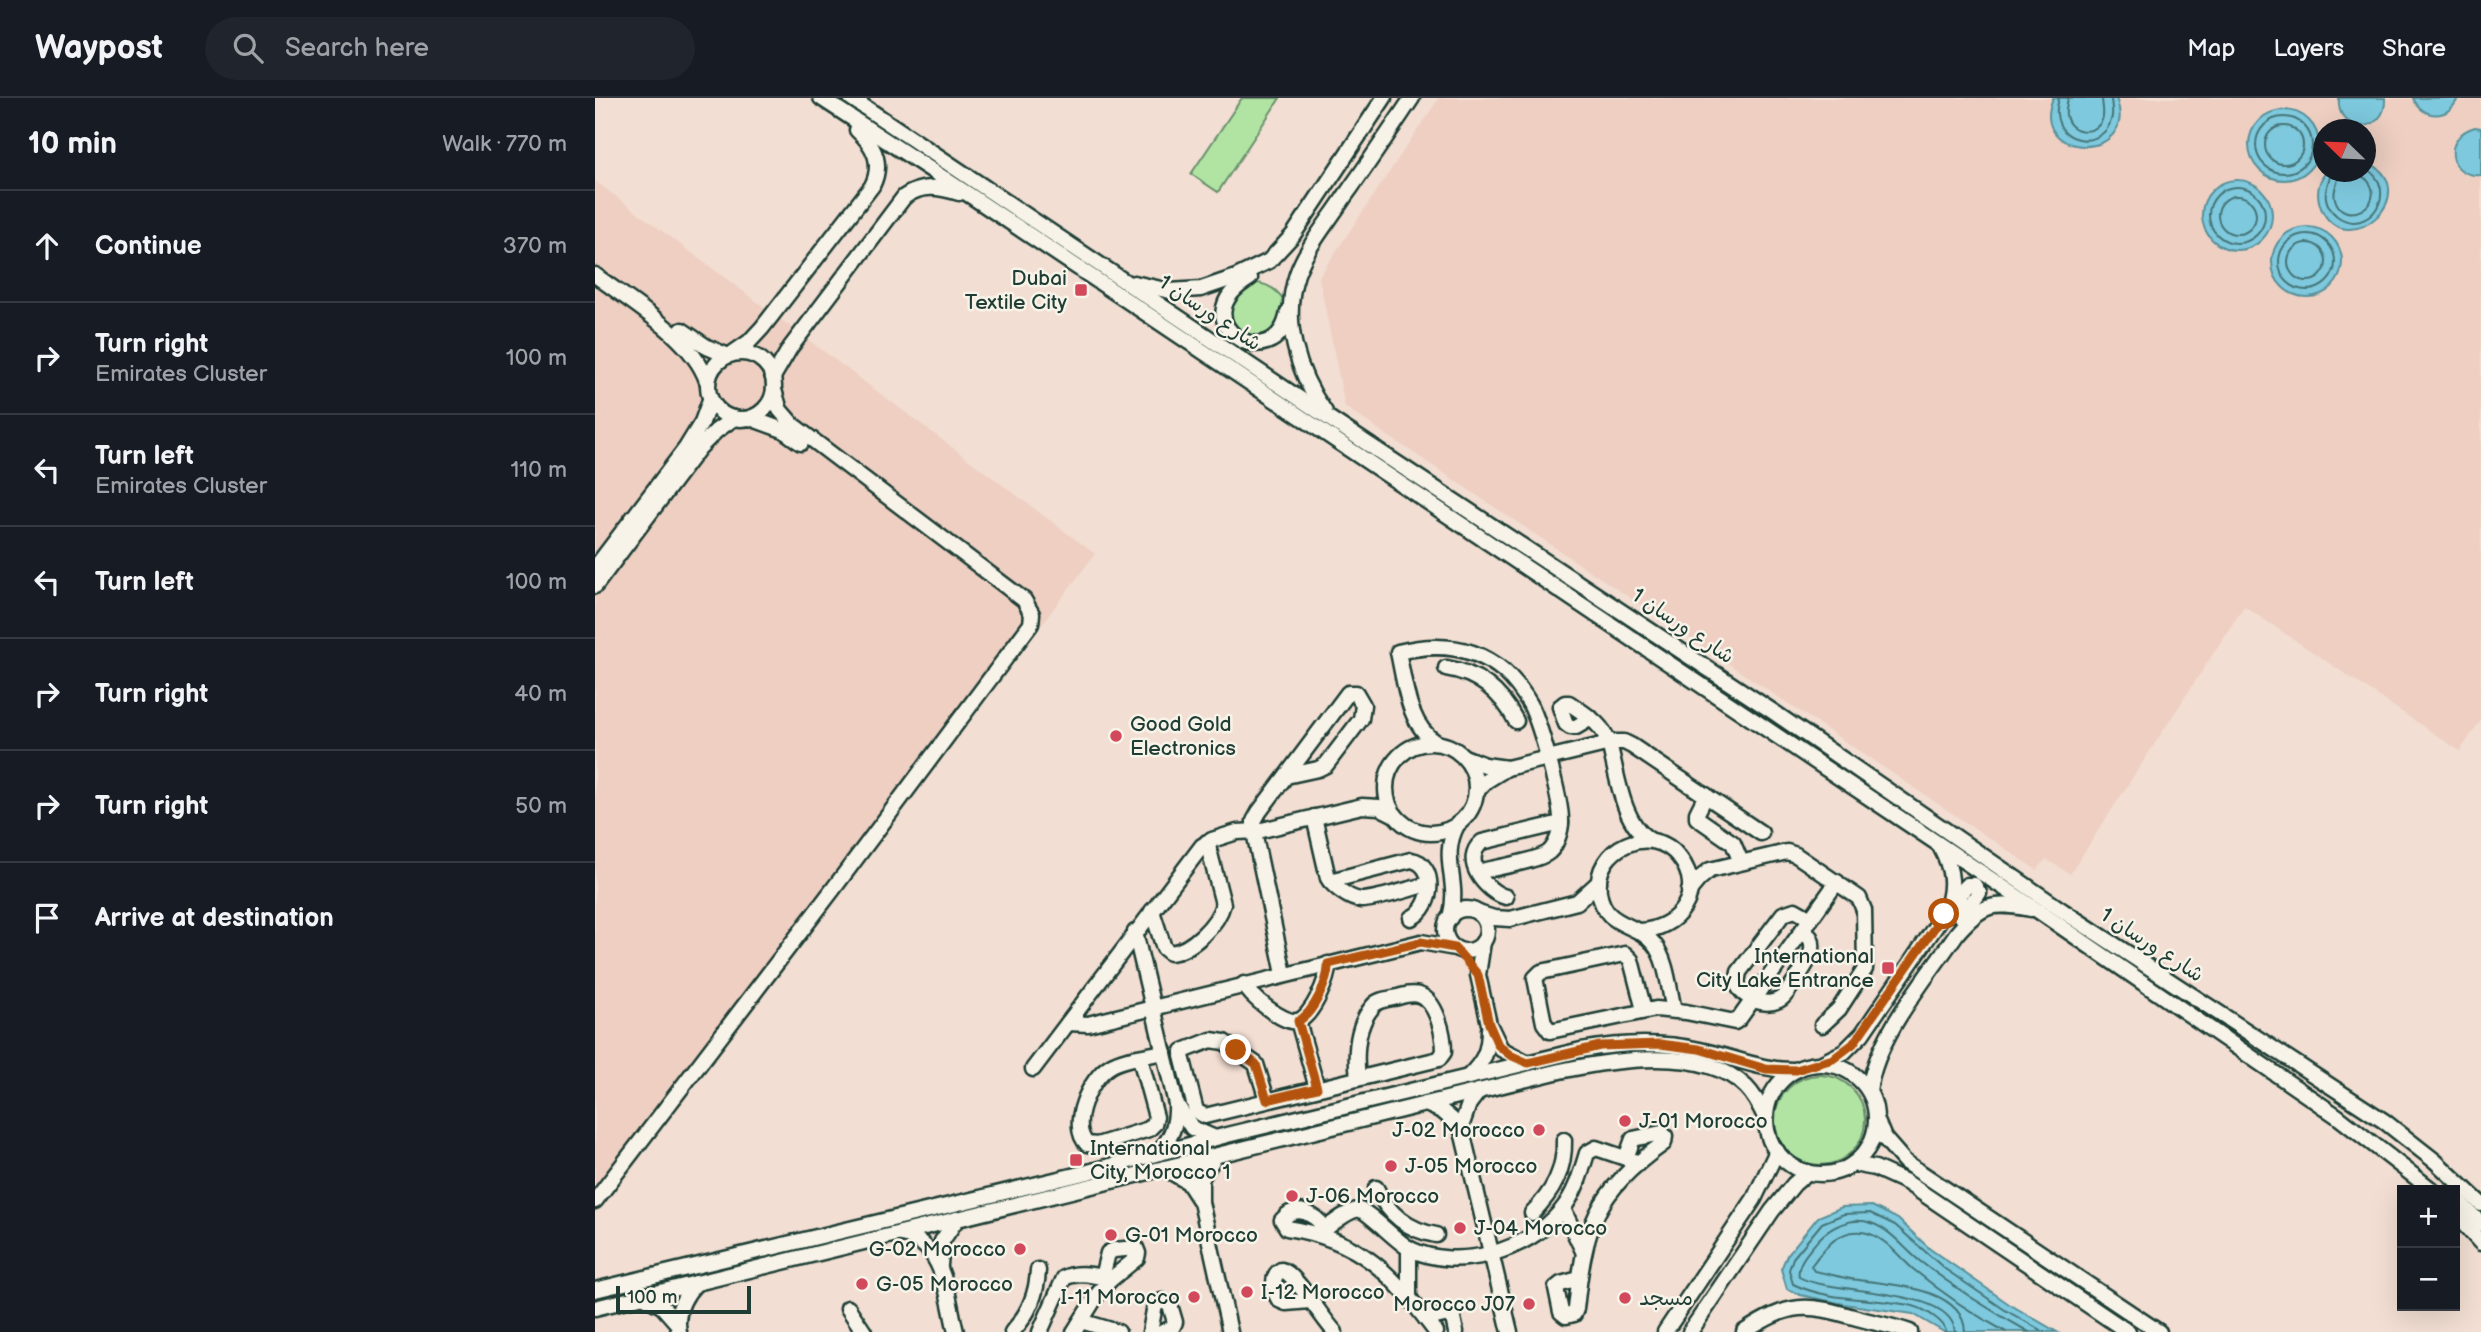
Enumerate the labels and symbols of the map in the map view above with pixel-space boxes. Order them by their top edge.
north arrow [2313,119,2376,182]
place label: Dubai Textile City [965,266,1068,315]
street label: شارع ورسان 1 [1153,270,1266,358]
marker: Dubai Textile City [1073,282,1089,298]
street label: شارع ورسان 1 [1626,583,1739,671]
place label: Good Gold Electronics [1130,712,1236,761]
marker: Good Gold Electronics [1108,728,1124,744]
route start [1928,898,1959,929]
street label: شارع ورسان 1 [2095,902,2208,989]
place label: International City Lake Entrance [1696,944,1874,993]
marker: International City Lake Entrance [1880,960,1896,976]
route end [1220,1034,1251,1065]
place label: J-01 Morocco [1639,1109,1768,1134]
marker: J-01 Morocco [1617,1113,1633,1129]
place label: J-02 Morocco [1392,1118,1525,1143]
marker: J-02 Morocco [1531,1122,1547,1138]
place label: International City, Morocco 1 [1090,1136,1231,1185]
marker: International City, Morocco 1 [1068,1152,1084,1168]
place label: J-05 Morocco [1405,1154,1538,1179]
marker: J-05 Morocco [1383,1158,1399,1174]
place label: J-06 Morocco [1306,1184,1439,1209]
marker: J-06 Morocco [1284,1188,1300,1204]
place label: J-04 Morocco [1474,1216,1607,1241]
marker: J-04 Morocco [1452,1220,1468,1236]
place label: G-01 Morocco [1125,1223,1258,1248]
marker: G-01 Morocco [1103,1227,1119,1243]
place label: G-02 Morocco [869,1237,1006,1262]
marker: G-02 Morocco [1012,1241,1028,1257]
place label: G-05 Morocco [876,1272,1013,1297]
marker: G-05 Morocco [854,1276,870,1292]
place label: I-12 Morocco [1261,1280,1385,1305]
scale bar [616,1283,751,1315]
marker: I-12 Morocco [1239,1284,1255,1300]
place label: I-11 Morocco [1060,1285,1180,1310]
place label: مسجد [1639,1286,1693,1311]
marker: I-11 Morocco [1186,1289,1202,1305]
marker: مسجد [1617,1290,1633,1306]
place label: Morocco J07 [1393,1292,1516,1317]
marker: Morocco J07 [1521,1296,1537,1312]

